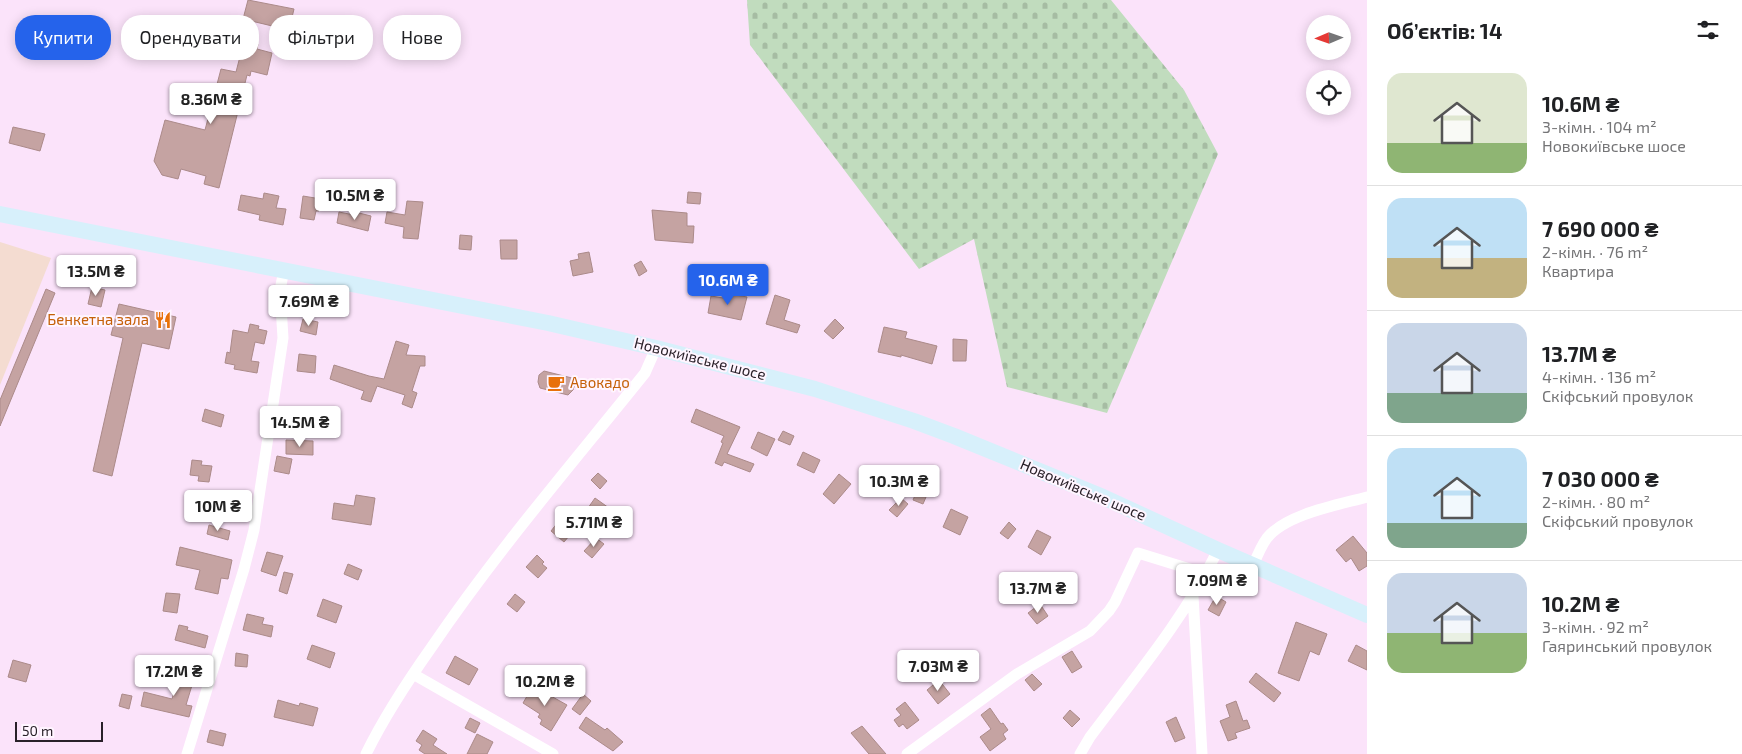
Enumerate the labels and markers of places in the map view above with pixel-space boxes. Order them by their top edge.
pin: 8.36M ₴ [165,82,257,125]
pin: 10.5M ₴ [309,178,401,221]
pin: 13.5M ₴ [50,254,142,297]
pin: 10.6M ₴ [682,264,774,306]
pin: 7.69M ₴ [263,284,355,327]
place label: Бенкетна зала [47,310,149,328]
restaurant icon: Бенкетна зала [153,310,173,330]
cafe icon: Авокадо [546,373,566,393]
place label: Авокадо [570,373,630,391]
pin: 14.5M ₴ [254,406,346,448]
pin: 10.3M ₴ [853,464,945,507]
pin: 10M ₴ [183,490,253,532]
pin: 5.71M ₴ [548,506,640,548]
pin: 7.09M ₴ [1171,564,1263,606]
pin: 13.7M ₴ [992,572,1084,614]
pin: 7.03M ₴ [892,650,984,692]
pin: 17.2M ₴ [128,654,220,697]
pin: 10.2M ₴ [499,664,591,707]

